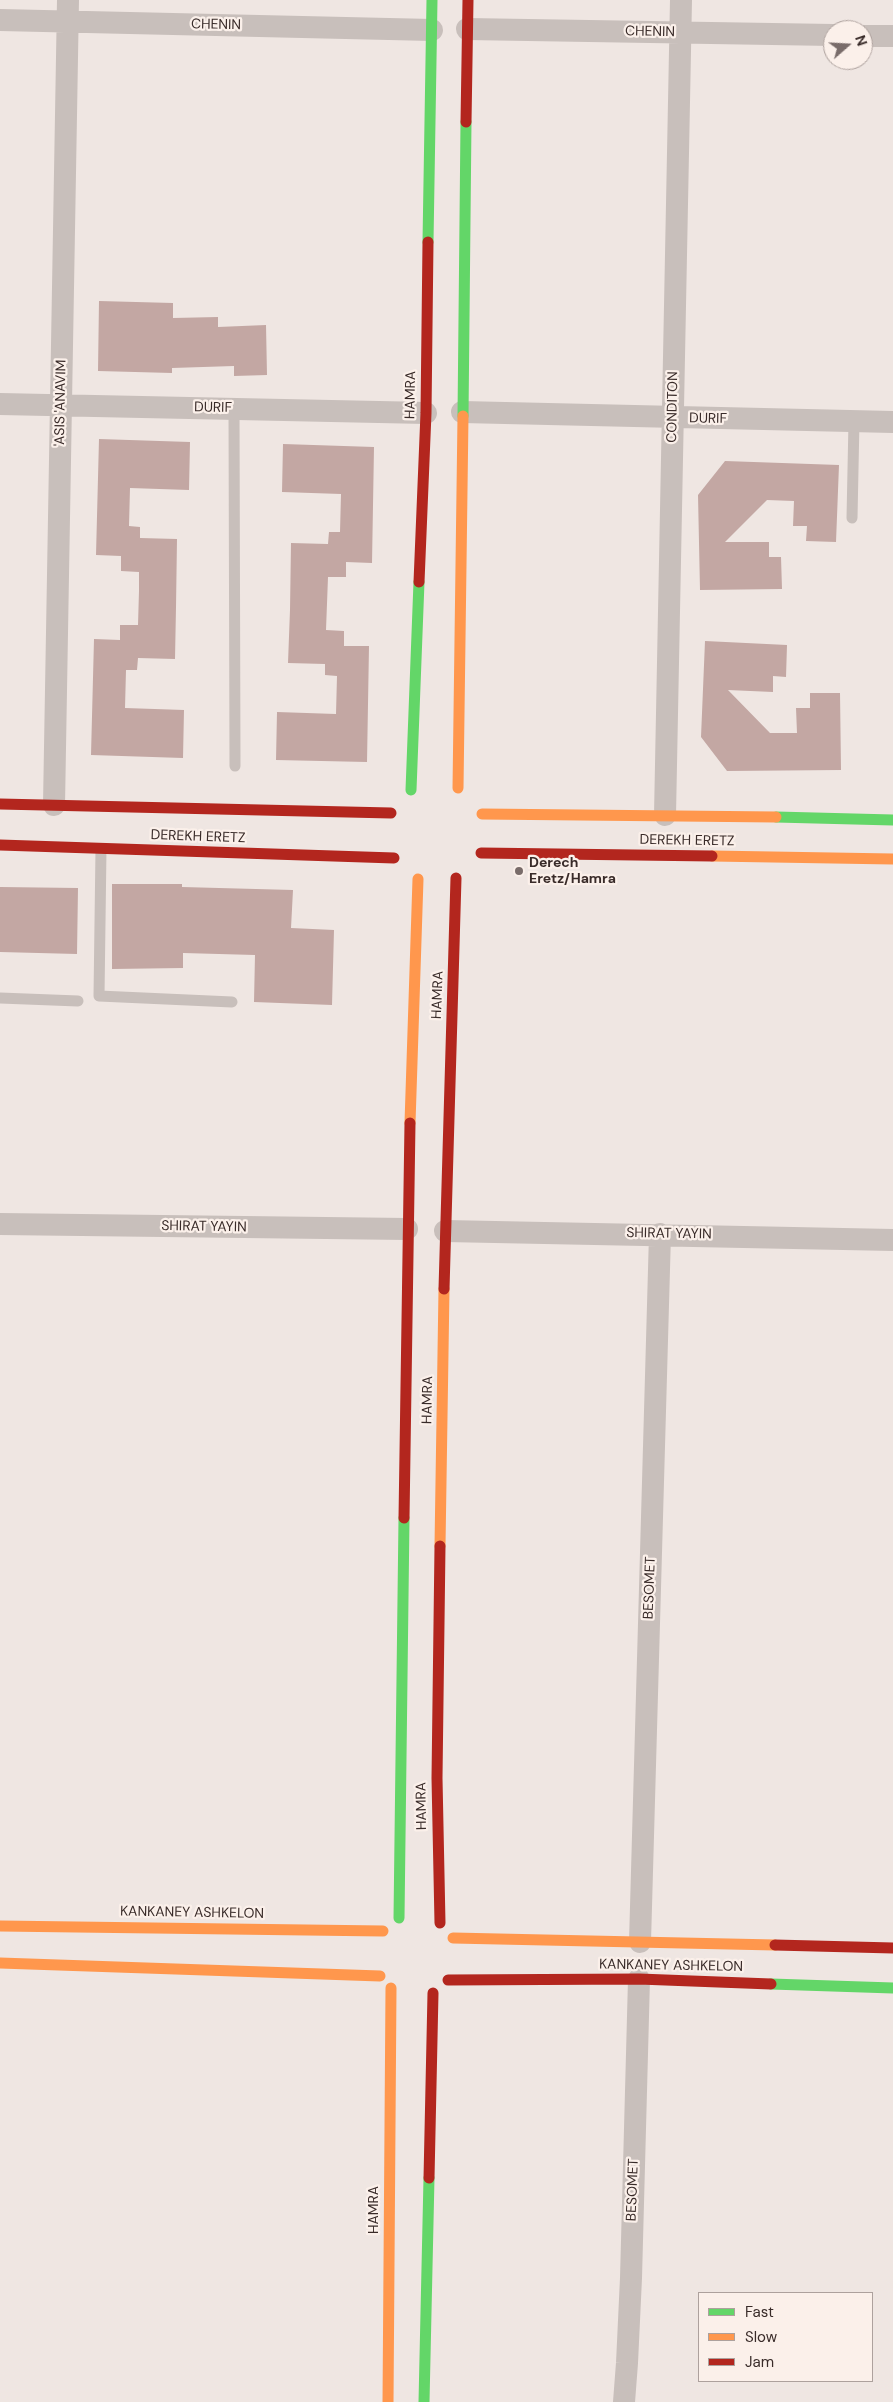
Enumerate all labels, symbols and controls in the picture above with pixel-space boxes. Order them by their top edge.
street label: CHENIN [191,16,241,34]
north arrow [823,20,873,70]
street label: CHENIN [625,23,675,41]
text: N [851,33,871,48]
street label: 'ASIS 'ANAVIM [52,360,70,446]
street label: HAMRA [402,371,420,419]
street label: CONDITON [664,371,682,443]
street label: DURIF [194,399,232,417]
street label: DURIF [689,410,727,428]
street label: DEREKH ERETZ [150,827,246,847]
street label: DEREKH ERETZ [639,832,735,850]
place label: Derech Eretz/Hamra [529,855,616,888]
marker: Derech Eretz/Hamra [513,865,525,877]
street label: HAMRA [429,971,447,1019]
street label: SHIRAT YAYIN [161,1218,247,1236]
street label: SHIRAT YAYIN [626,1225,712,1243]
street label: HAMRA [419,1376,437,1424]
street label: BESOMET [641,1556,659,1620]
street label: HAMRA [413,1782,431,1830]
street label: KANKANEY ASHKELON [120,1903,264,1923]
street label: KANKANEY ASHKELON [599,1956,743,1976]
street label: BESOMET [624,2158,642,2222]
street label: HAMRA [366,2186,382,2234]
legend [698,2292,873,2382]
text: Fast [745,2302,774,2322]
text: Slow [745,2327,777,2347]
text: Jam [745,2352,774,2372]

